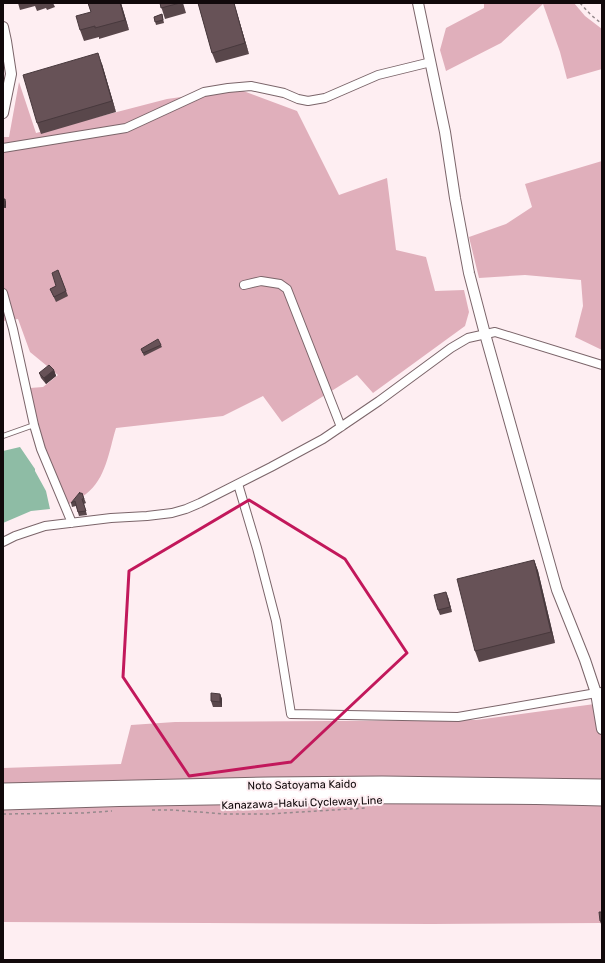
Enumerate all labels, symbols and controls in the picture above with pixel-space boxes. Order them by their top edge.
street label: Noto Satoyama Kaido [247,778,357,792]
street label: Kanazawa-Hakui Cycleway Line [221,794,383,812]

